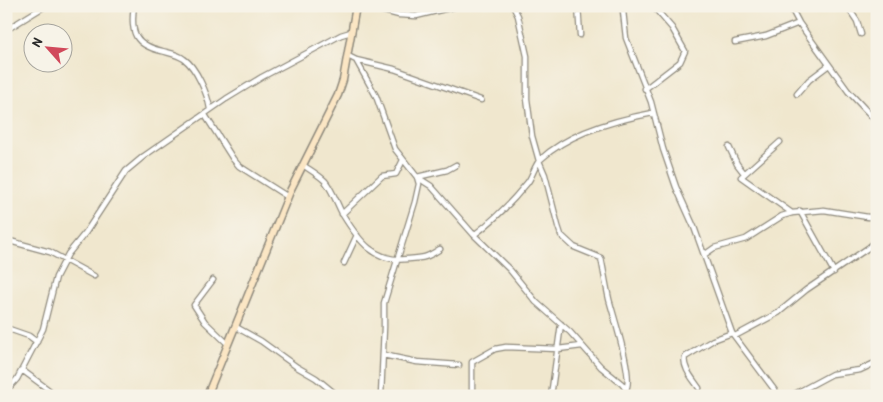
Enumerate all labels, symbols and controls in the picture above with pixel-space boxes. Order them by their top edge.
north arrow [22,22,72,72]
text: N [26,34,46,50]

